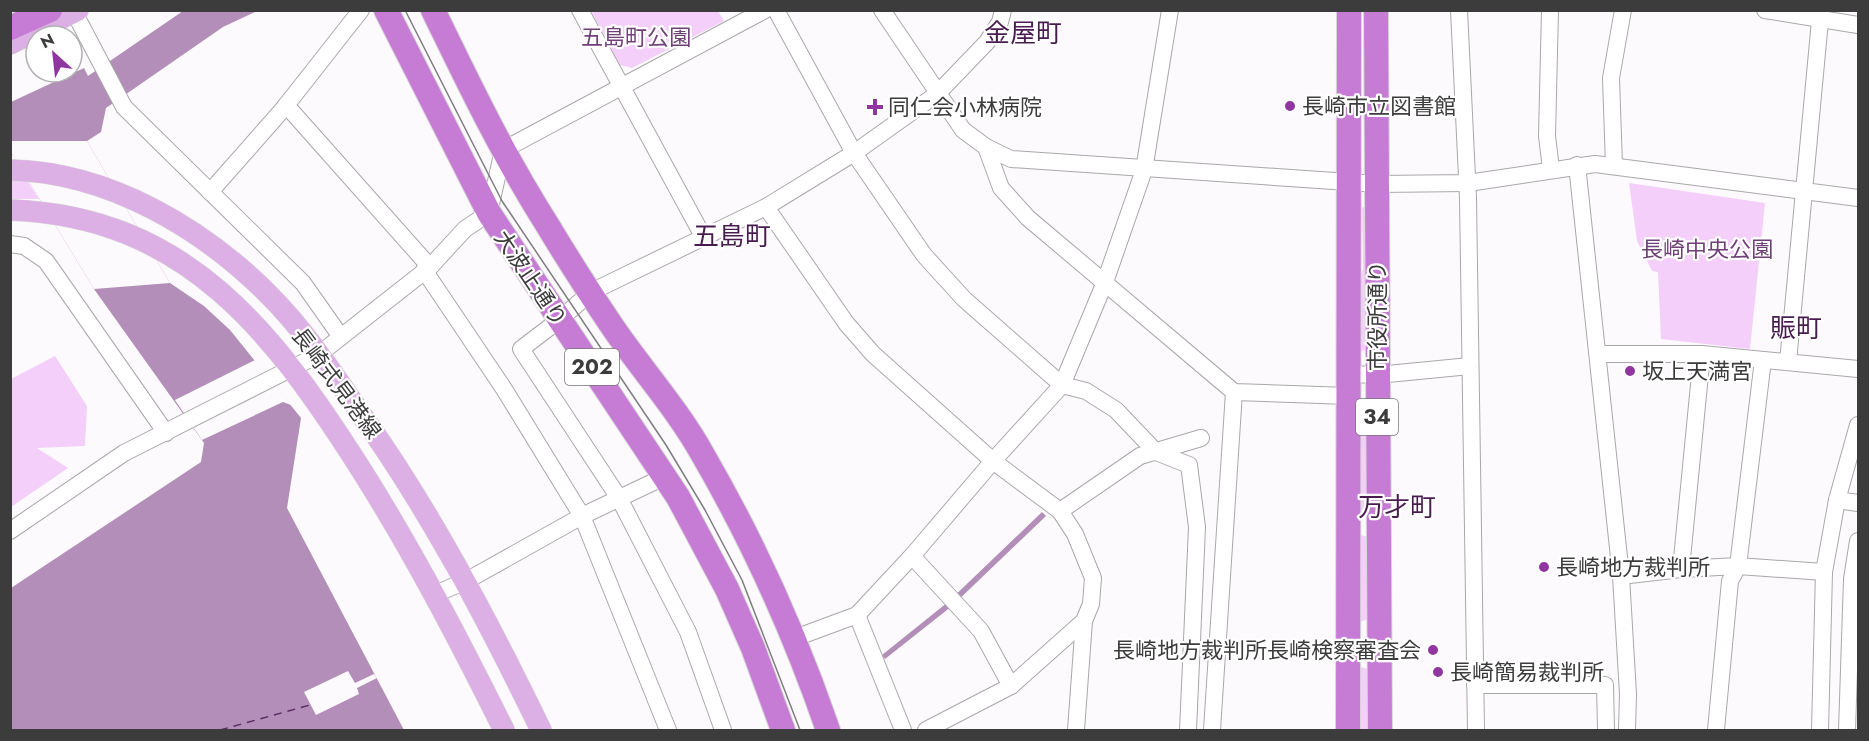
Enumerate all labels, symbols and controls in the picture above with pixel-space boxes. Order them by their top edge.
district label: 金屋町 [984,14,1062,52]
park label: 五島町公園 [581,21,691,53]
north arrow [24,24,84,84]
text: N [37,28,58,54]
place label: 長崎市立図書館 [1302,90,1456,122]
place label: 同仁会小林病院 [888,91,1042,123]
marker: 同仁会小林病院 [866,98,884,116]
marker: 長崎市立図書館 [1283,99,1297,113]
district label: 五島町 [693,217,771,255]
street label: 大波止通り [487,223,575,333]
park label: 長崎中央公園 [1641,233,1773,265]
street label: 市役所通り [1361,261,1393,371]
district label: 賑町 [1770,309,1822,347]
street label: 長崎式見港線 [284,321,390,445]
road number: 202 [565,349,619,385]
place label: 坂上天満宮 [1642,355,1752,387]
marker: 坂上天満宮 [1623,364,1637,378]
road number: 34 [1356,399,1398,435]
district label: 万才町 [1358,488,1436,526]
place label: 長崎地方裁判所 [1556,551,1710,583]
marker: 長崎地方裁判所 [1537,560,1551,574]
place label: 長崎地方裁判所長崎検察審査会 [1113,634,1421,666]
marker: 長崎地方裁判所長崎検察審査会 [1426,643,1440,657]
place label: 長崎簡易裁判所 [1450,656,1604,688]
marker: 長崎簡易裁判所 [1431,665,1445,679]

